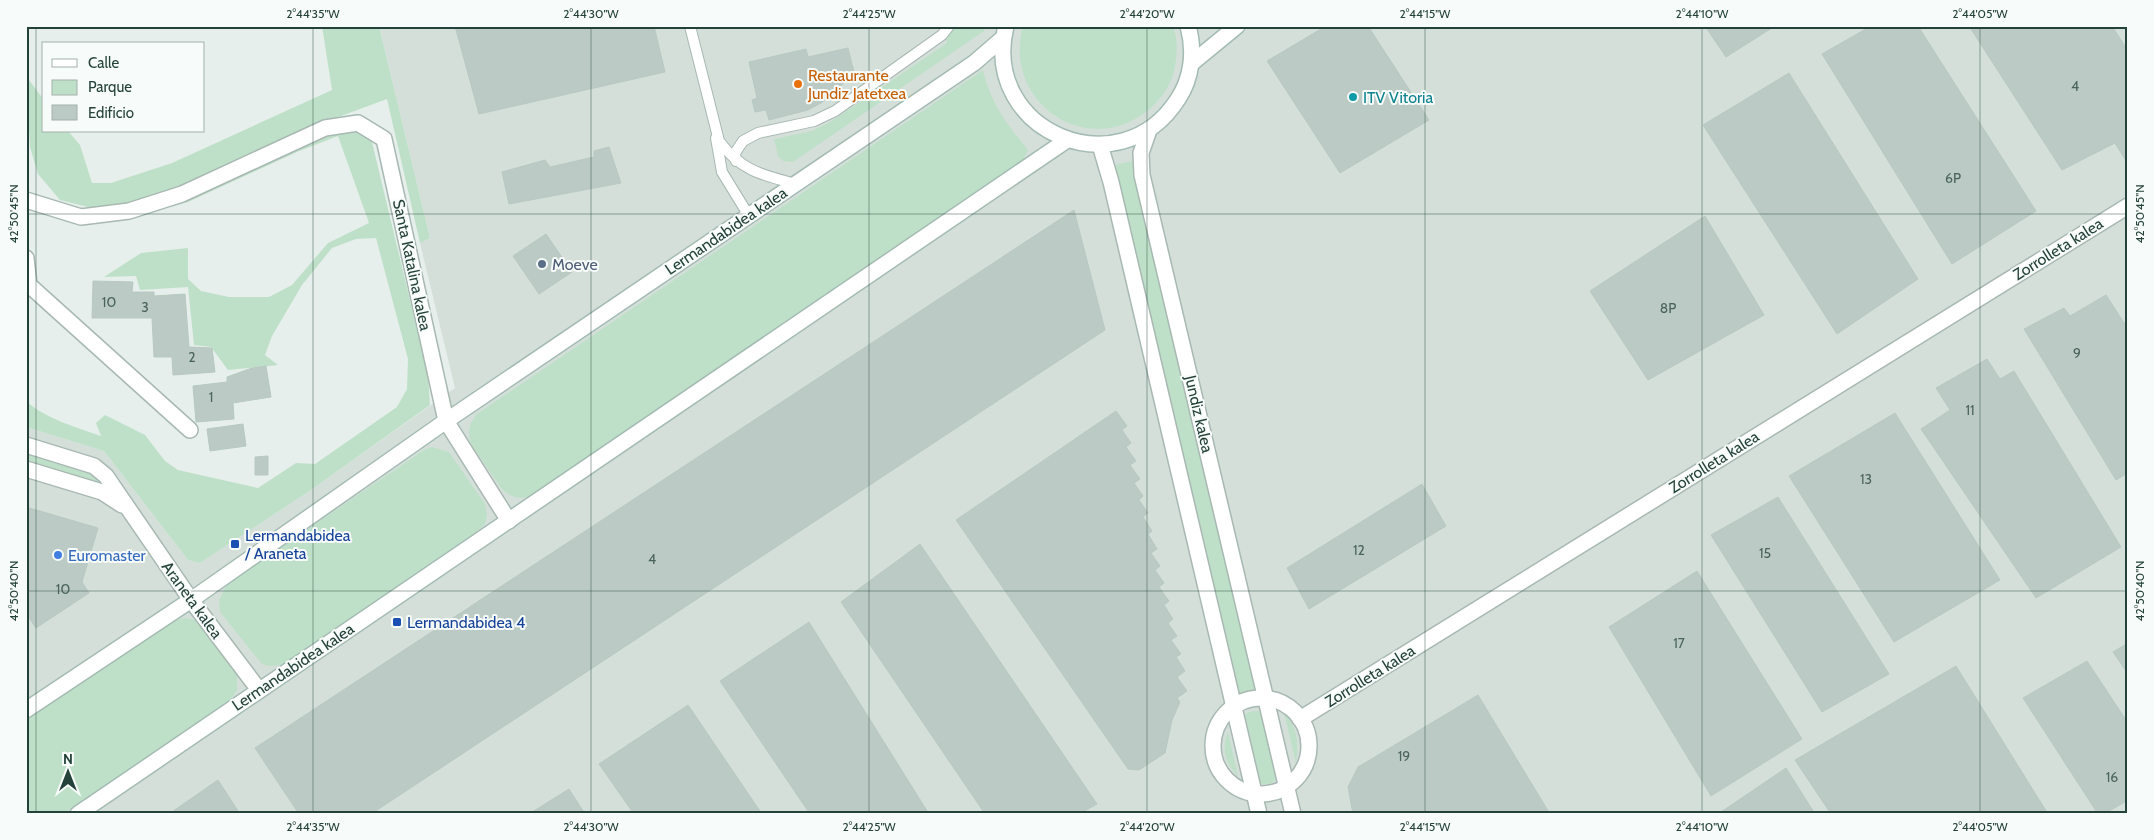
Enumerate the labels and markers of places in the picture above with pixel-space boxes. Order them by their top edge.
place label: Restaurante Jundiz Jatetxea [807,66,906,103]
marker: Restaurante Jundiz Jatetxea [792,78,804,90]
place label: ITV Vitoria [1363,88,1433,107]
marker: ITV Vitoria [1347,91,1359,103]
place label: Moeve [552,255,598,274]
marker: Moeve [536,258,548,270]
place label: Lermandabidea / Araneta [244,526,351,563]
marker: Lermandabidea / Araneta [229,538,241,550]
place label: Euromaster [68,546,146,565]
marker: Euromaster [52,549,64,561]
place label: Lermandabidea 4 [407,613,525,632]
marker: Lermandabidea 4 [391,616,403,628]

